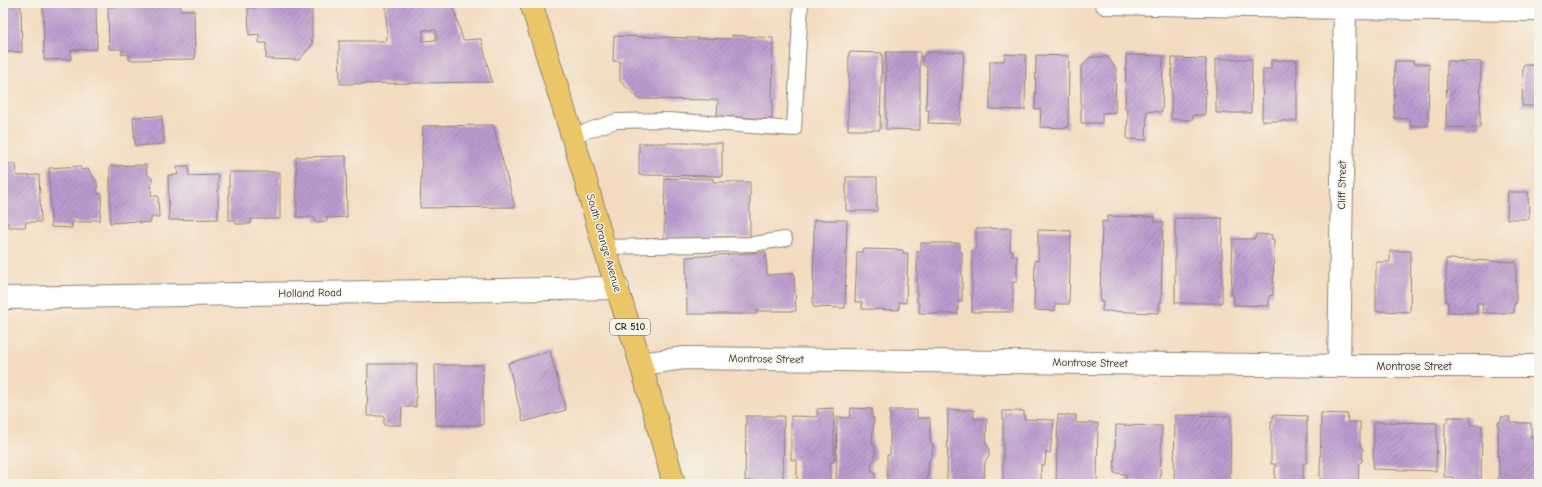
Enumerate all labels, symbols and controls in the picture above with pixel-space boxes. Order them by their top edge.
street label: Cliff Street [1335,160,1349,210]
street label: South Orange Avenue [584,192,624,294]
street label: Holland Road [278,286,342,300]
road number: CR 510 [610,319,650,335]
street label: Montrose Street [728,352,805,366]
street label: Montrose Street [1052,356,1129,370]
street label: Montrose Street [1376,360,1453,373]

